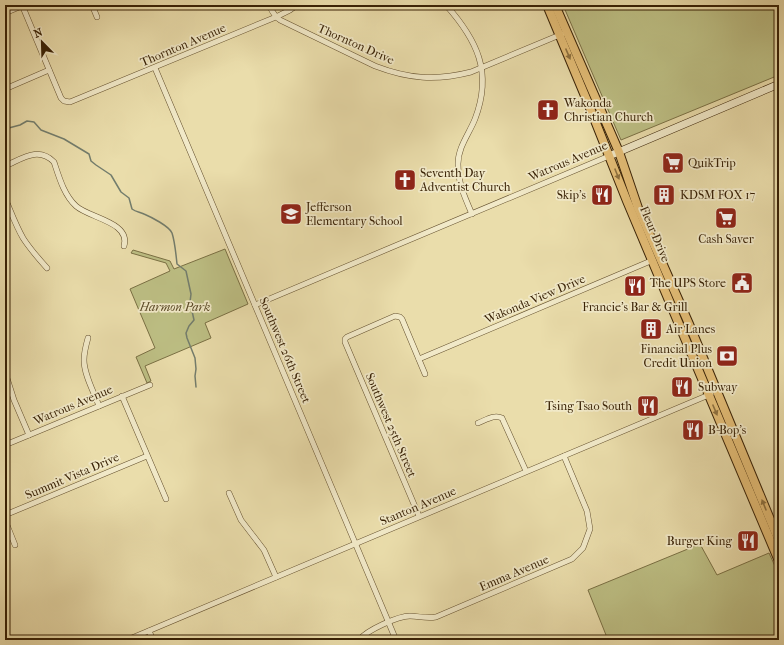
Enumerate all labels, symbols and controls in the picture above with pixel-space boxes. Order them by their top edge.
street label: Thornton Avenue [138,21,228,69]
street label: Thornton Drive [316,21,396,67]
north arrow [22,22,62,62]
text: N [32,25,45,41]
one-way arrow [565,48,571,60]
place label: Wakonda Christian Church [563,96,654,124]
church icon: Wakonda Christian Church [535,97,561,123]
street label: Watrous Avenue [526,138,610,184]
supermarket icon: QuikTrip [660,150,686,176]
place label: QuikTrip [688,156,736,170]
place label: Seventh Day Adventist Church [419,166,511,194]
church icon: Seventh Day Adventist Church [392,167,418,193]
one-way arrow [614,169,620,181]
restaurant icon: Skip's [589,182,615,208]
building icon: KDSM FOX 17 [651,182,677,208]
place label: Skip's [557,188,587,202]
place label: KDSM FOX 17 [680,188,755,202]
place label: Jefferson Elementary School [305,200,403,228]
school or university icon: Jefferson Elementary School [278,201,304,227]
street label: Fleur Drive [637,204,673,264]
supermarket icon: Cash Saver [713,205,739,231]
place label: Cash Saver [698,232,755,246]
public building icon: The UPS Store [729,270,755,296]
street label: Wakonda View Drive [482,271,587,327]
restaurant icon: Francie's Bar & Grill [622,273,648,299]
place label: The UPS Store [650,276,726,290]
street label: Southwest 26th Street [256,295,314,406]
park label: Harmon Park [139,300,210,314]
place label: Francie's Bar & Grill [582,300,688,314]
building icon: Air Lanes [638,316,664,342]
place label: Air Lanes [665,322,716,336]
place label: Financial Plus Credit Union [641,342,713,370]
bank icon: Financial Plus Credit Union [714,343,740,369]
street label: Southwest 25th Street [363,371,420,480]
restaurant icon: Subway [669,374,695,400]
place label: Subway [698,380,738,394]
street label: Watrous Avenue [31,382,115,428]
restaurant icon: Tsing Tsao South [635,393,661,419]
place label: Tsing Tsao South [545,399,632,413]
one-way arrow [713,405,719,417]
restaurant icon: B-Bop's [680,417,706,443]
place label: B-Bop's [708,423,747,437]
street label: Summit Vista Drive [23,450,121,502]
street label: Stanton Avenue [378,484,458,528]
one-way arrow [761,499,767,510]
restaurant icon: Burger King [735,528,761,554]
place label: Burger King [667,534,733,548]
street label: Emma Avenue [477,552,551,594]

